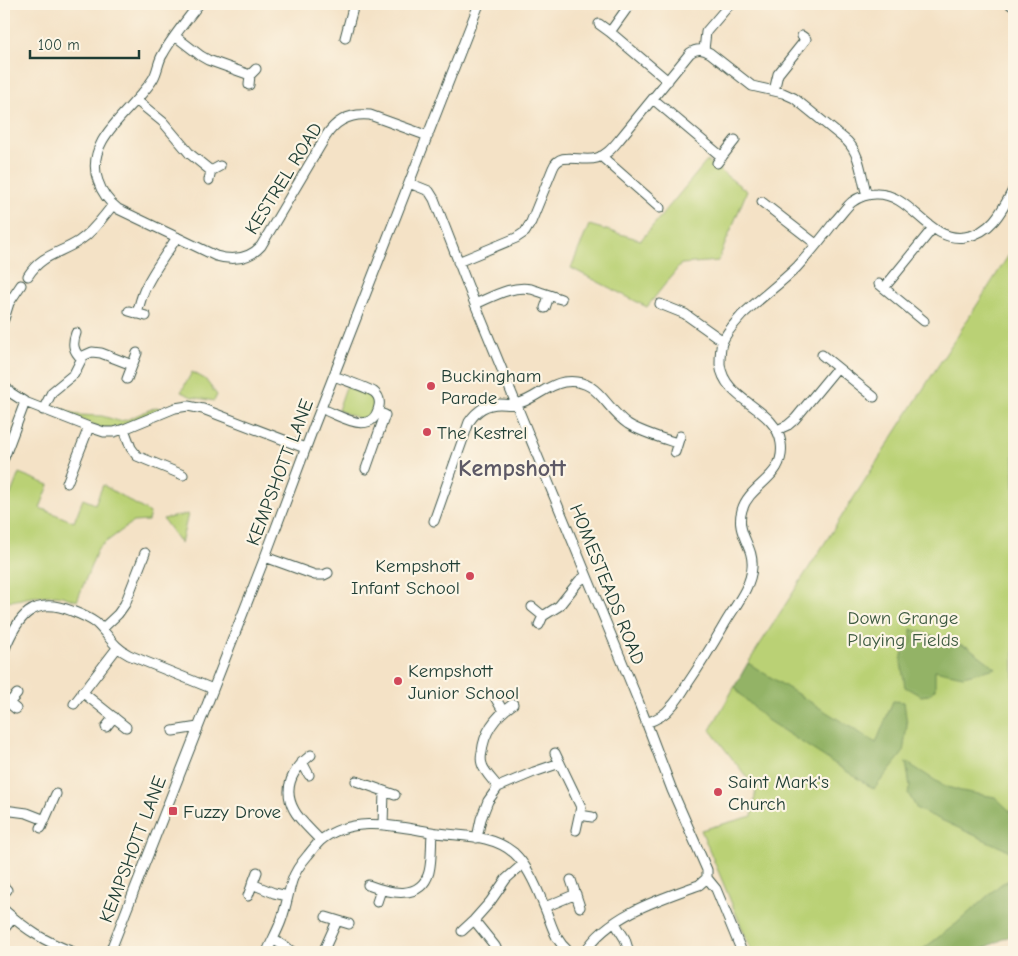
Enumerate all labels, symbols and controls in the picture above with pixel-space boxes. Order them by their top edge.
scale bar [30,28,139,60]
text: 100 m [38,36,80,54]
street label: KESTREL ROAD [241,119,327,238]
place label: Buckingham Parade [441,365,541,409]
marker: Buckingham Parade [425,380,437,392]
street label: KEMPSHOTT LANE [242,396,318,549]
place label: The Kestrel [437,422,527,444]
marker: The Kestrel [421,426,433,438]
district label: Kempshott [458,454,567,482]
street label: HOMESTEADS ROAD [565,501,649,668]
place label: Kempshott Infant School [351,555,461,599]
marker: Kempshott Infant School [464,570,476,582]
park label: Down Grange Playing Fields [847,607,959,651]
place label: Kempshott Junior School [408,660,519,704]
marker: Kempshott Junior School [392,675,404,687]
place label: Saint Mark's Church [728,771,829,815]
street label: KEMPSHOTT LANE [95,773,171,926]
marker: Saint Mark's Church [712,786,724,798]
place label: Fuzzy Drove [183,801,281,823]
marker: Fuzzy Drove [167,805,179,817]

